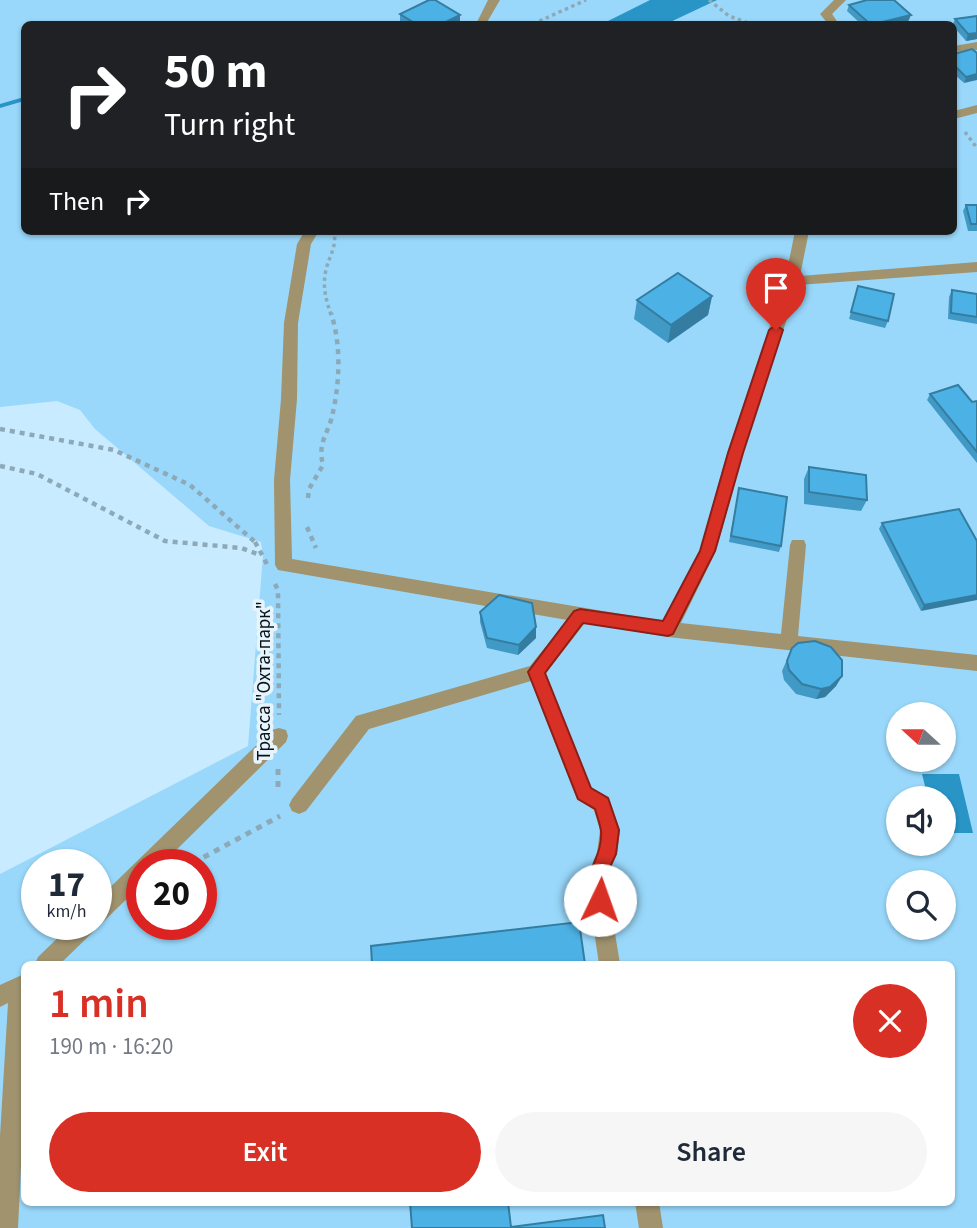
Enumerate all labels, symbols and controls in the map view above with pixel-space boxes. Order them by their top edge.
text: 50 m [164,37,268,107]
icon: right [49,49,140,140]
text: Turn right [164,102,295,148]
icon: right [118,182,156,220]
text: Then [49,183,104,220]
pin [746,258,806,330]
icon: arrive [757,269,795,307]
street label: Трасса "Охта-парк" [251,601,278,761]
north arrow [886,702,956,772]
map controls [886,702,956,940]
button: sound [886,786,956,856]
speed limit sign: 20 [126,849,217,940]
text: 17 [48,860,85,910]
position arrow [563,863,637,937]
button: search [886,870,956,940]
text: km/h [47,899,86,924]
text: 1 min [49,974,149,1034]
button: close [853,984,927,1058]
text: 190 m · 16:20 [49,1030,173,1063]
button: Exit [49,1112,481,1192]
button: Share [495,1112,927,1192]

